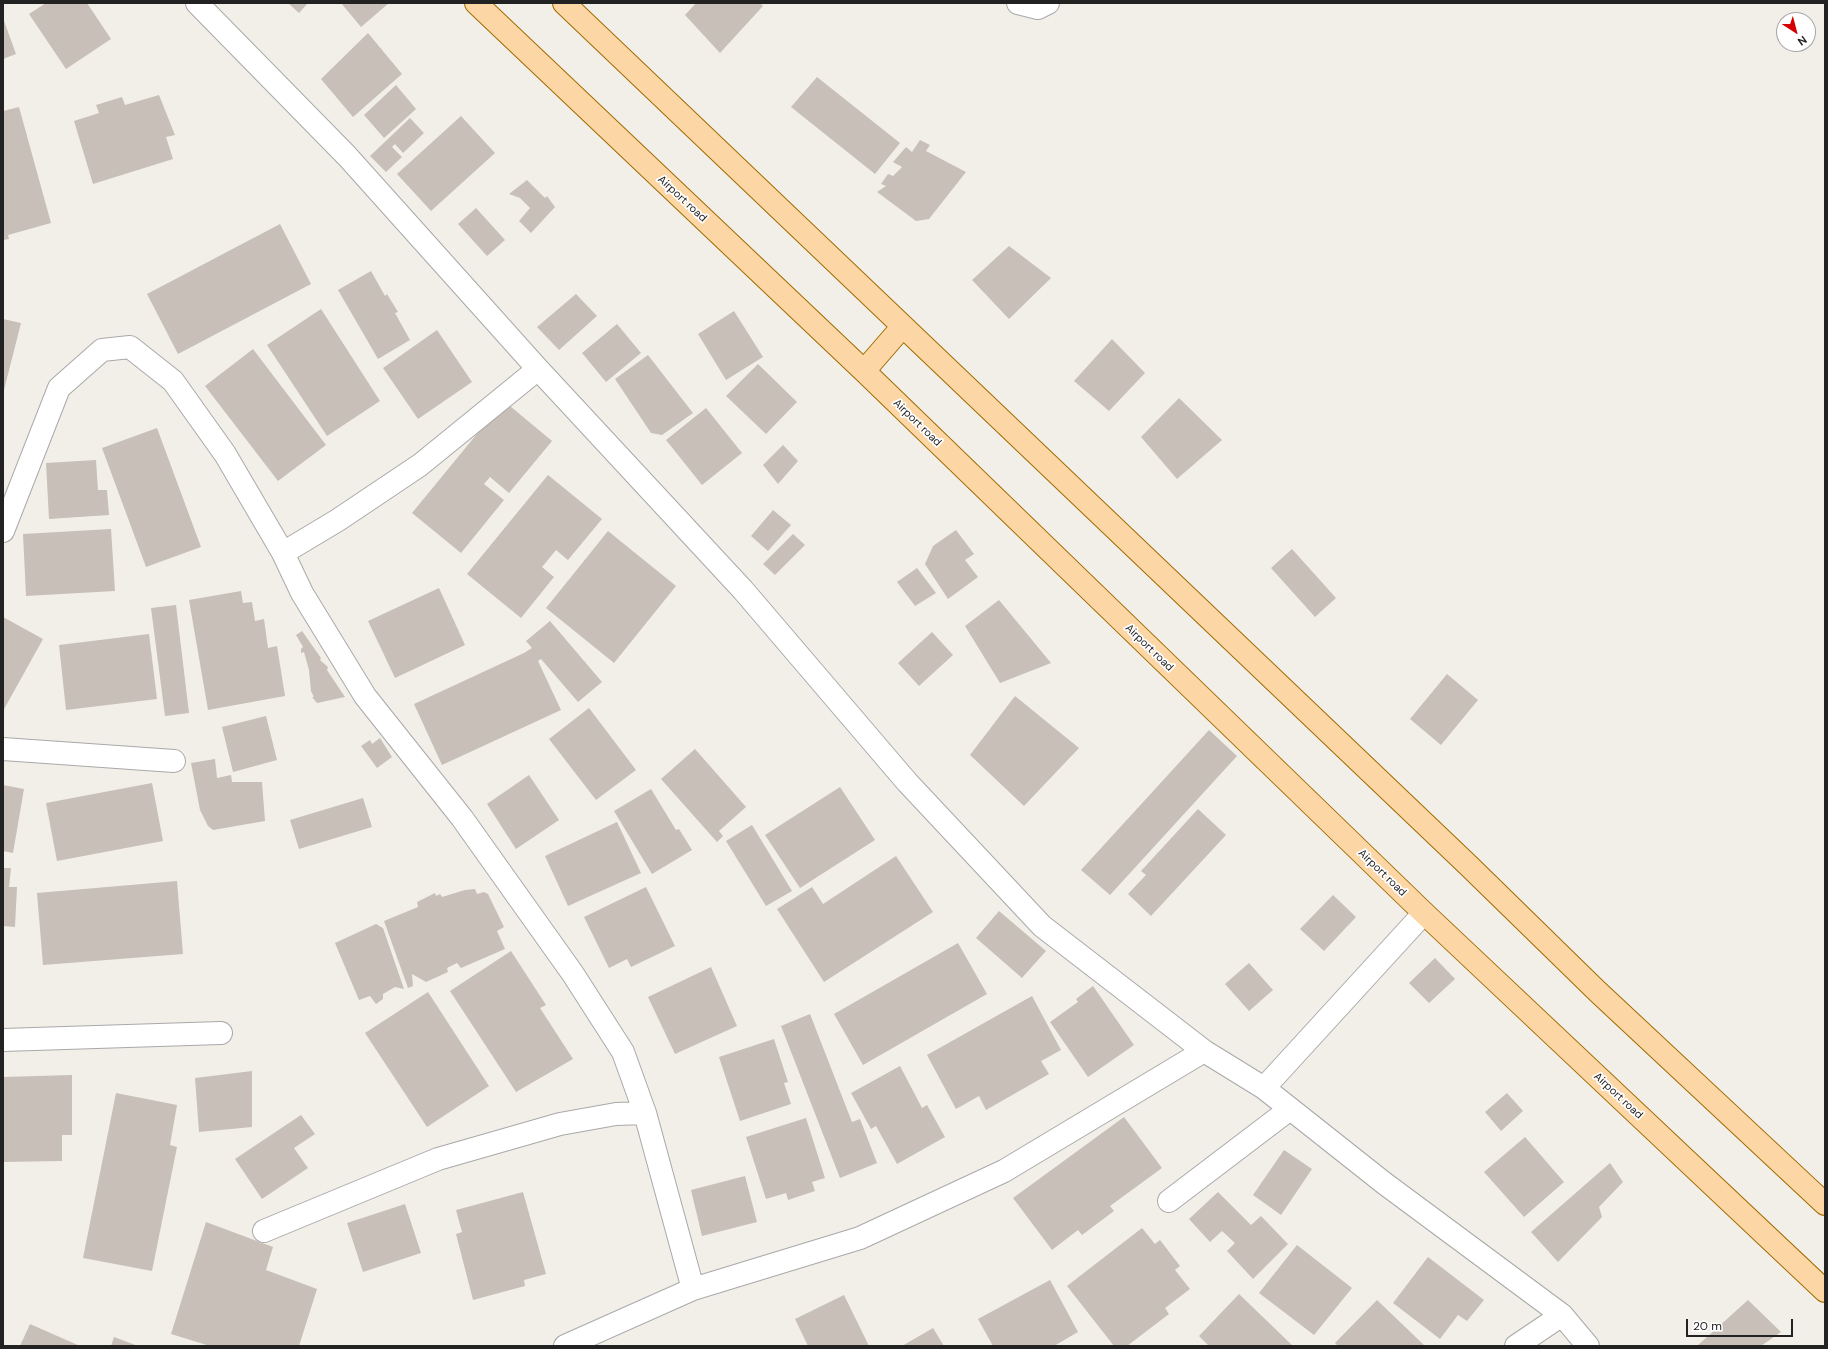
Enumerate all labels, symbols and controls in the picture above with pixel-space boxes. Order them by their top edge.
north arrow [1776,12,1816,52]
text: N [1795,33,1810,49]
street label: Airport road [655,173,709,225]
street label: Airport road [890,397,944,449]
street label: Airport road [1122,622,1176,674]
street label: Airport road [1355,847,1409,899]
street label: Airport road [1591,1070,1645,1122]
scale bar [1688,1311,1795,1337]
text: 20 m [1693,1318,1722,1334]

